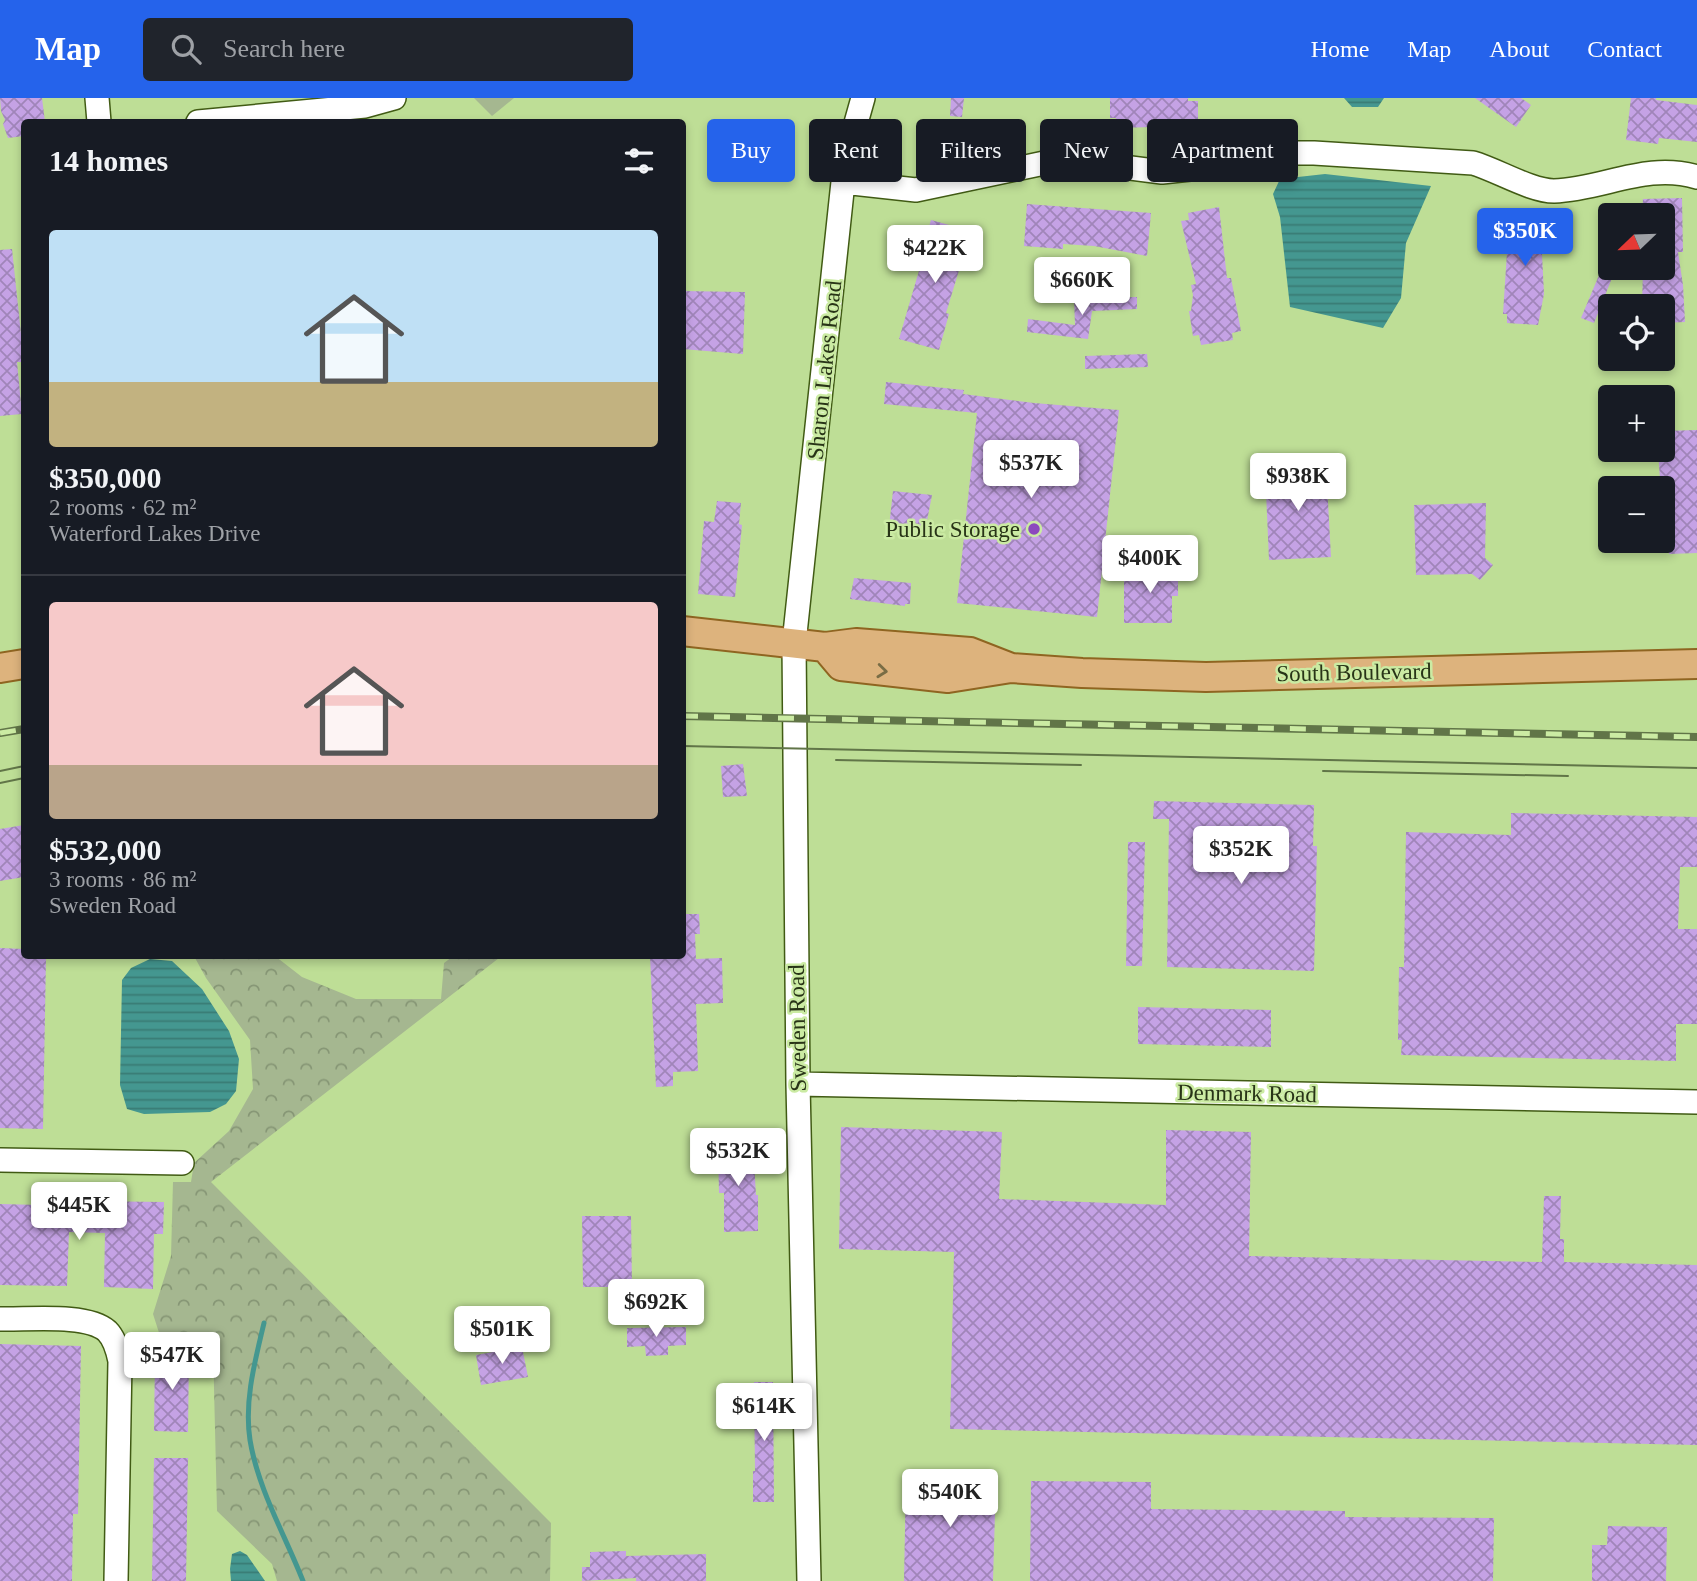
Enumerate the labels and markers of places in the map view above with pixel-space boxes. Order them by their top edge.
pin: $350K [1476,208,1574,268]
pin: $422K [886,226,984,285]
pin: $660K [1033,258,1131,317]
pin: $537K [982,440,1080,500]
pin: $938K [1249,454,1347,513]
place label: Public Storage [885,517,1020,542]
marker: Public Storage [1026,521,1042,537]
pin: $400K [1101,536,1199,595]
pin: $352K [1192,826,1290,886]
pin: $532K [689,1128,787,1188]
pin: $445K [30,1182,128,1242]
pin: $692K [607,1280,705,1339]
pin: $501K [453,1306,551,1366]
pin: $547K [123,1332,221,1392]
pin: $614K [715,1384,813,1443]
pin: $540K [901,1470,999,1529]

